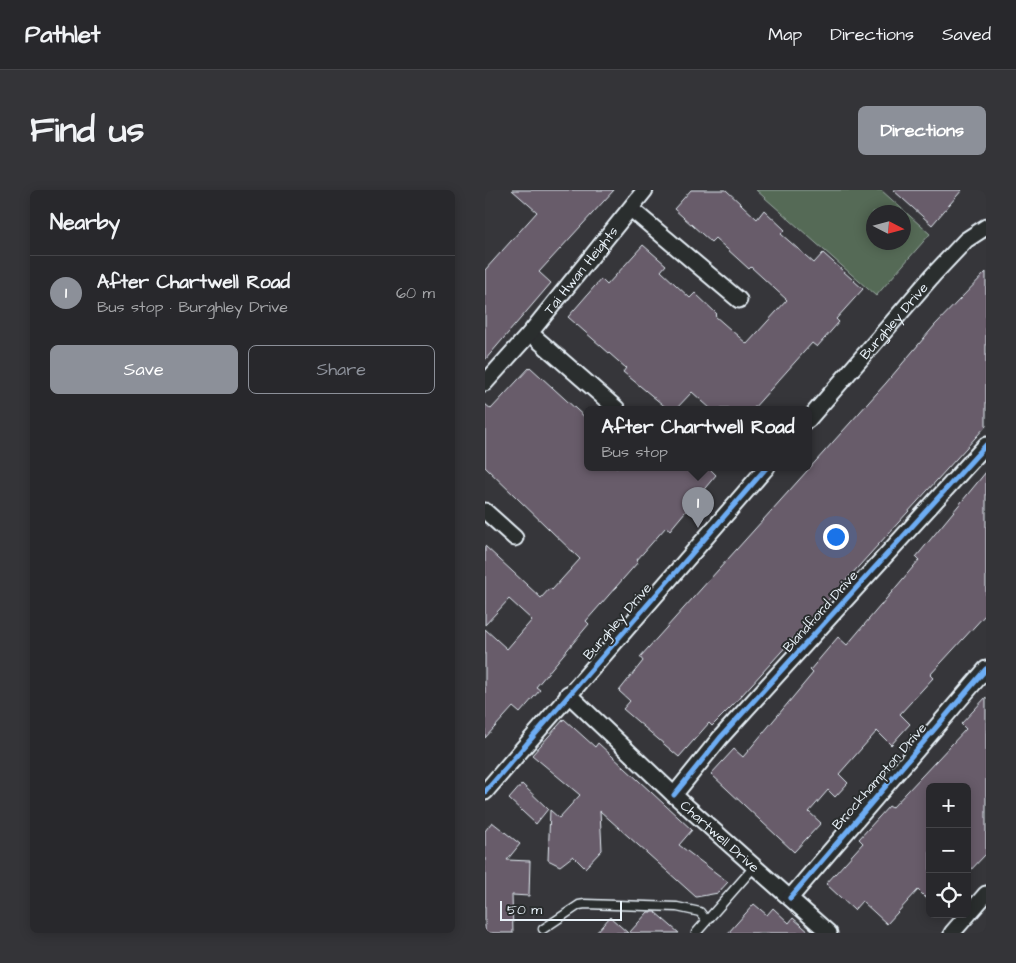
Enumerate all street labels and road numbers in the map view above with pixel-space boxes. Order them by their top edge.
street label: Tai Hwan Heights [540,222,623,319]
street label: Burghley Drive [855,278,933,364]
street label: Blandford Drive [779,566,863,657]
street label: Burghley Drive [579,579,657,664]
street label: Brockhampton Drive [828,719,932,834]
street label: Chartwell Drive [675,796,764,878]

